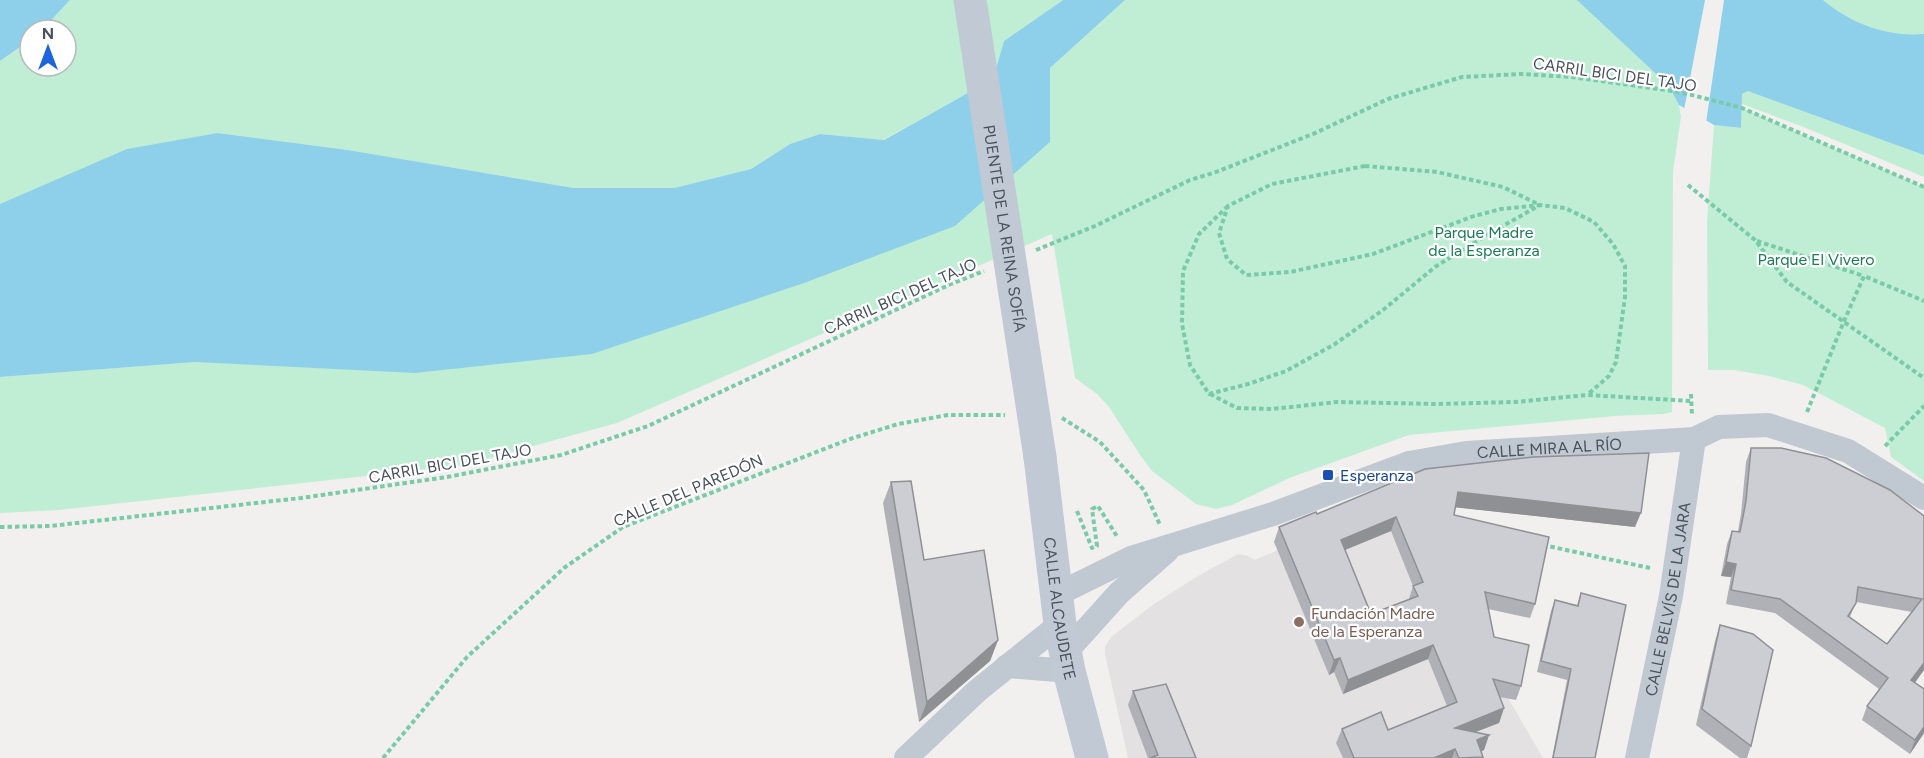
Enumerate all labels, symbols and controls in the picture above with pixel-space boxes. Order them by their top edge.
north arrow [18,18,78,78]
text: N [42,24,54,43]
street label: CARRIL BICI DEL TAJO [1532,54,1698,95]
street label: PUENTE DE LA REINA SOFÍA [979,123,1030,334]
park label: Parque Madre de la Esperanza [1428,223,1540,260]
park label: Parque El Vivero [1758,250,1874,269]
street label: CARRIL BICI DEL TAJO [821,254,979,339]
street label: CALLE MIRA AL RÍO [1476,434,1622,462]
street label: CARRIL BICI DEL TAJO [367,440,533,487]
street label: CALLE DEL PAREDÓN [611,450,766,531]
place label: Esperanza [1340,466,1414,485]
marker: Esperanza [1321,468,1335,482]
street label: CALLE BELVÍS DE LA JARA [1641,501,1695,698]
street label: CALLE ALCAUDETE [1040,536,1080,682]
place label: Fundación Madre de la Esperanza [1311,604,1435,641]
marker: Fundación Madre de la Esperanza [1292,615,1306,629]

